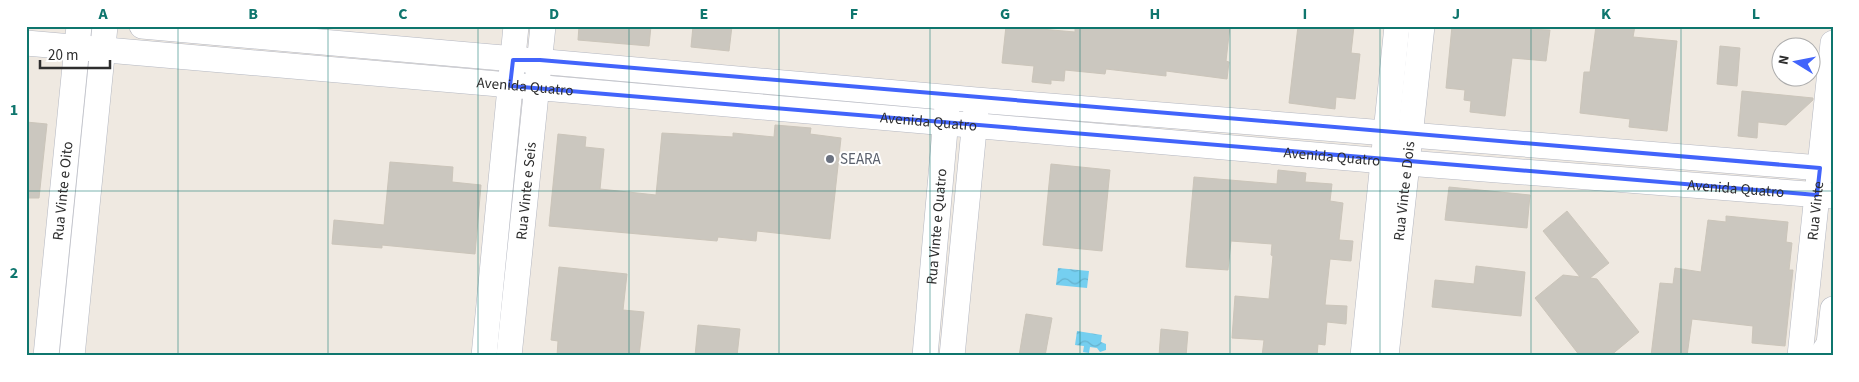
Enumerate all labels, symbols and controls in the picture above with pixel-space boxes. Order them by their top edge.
text: A [97,3,108,25]
text: B [248,3,258,25]
text: C [398,3,408,25]
text: D [549,3,559,25]
text: E [700,3,708,25]
text: F [850,3,858,25]
text: G [1000,3,1010,25]
text: H [1150,3,1160,25]
text: I [1303,3,1307,25]
text: J [1452,3,1460,25]
text: K [1601,3,1611,25]
text: L [1752,3,1760,25]
scale bar [40,38,110,70]
north arrow [1772,38,1822,88]
text: 20 m [48,45,78,66]
text: N [1774,54,1795,66]
street label: Avenida Quatro [476,72,574,101]
text: 1 [10,99,18,121]
street label: Avenida Quatro [879,107,978,136]
street label: Rua Vinte e Oito [47,140,78,241]
street label: Rua Vinte e Dois [1388,140,1420,242]
street label: Rua Vinte e Seis [511,141,541,241]
street label: Avenida Quatro [1283,142,1381,171]
place label: SEARA [840,149,882,170]
marker: SEARA [824,153,836,165]
street label: Rua Vinte e Quatro [921,168,952,285]
street label: Avenida Quatro [1687,174,1785,203]
street label: Rua Vinte [1802,180,1829,241]
text: 2 [10,262,18,284]

